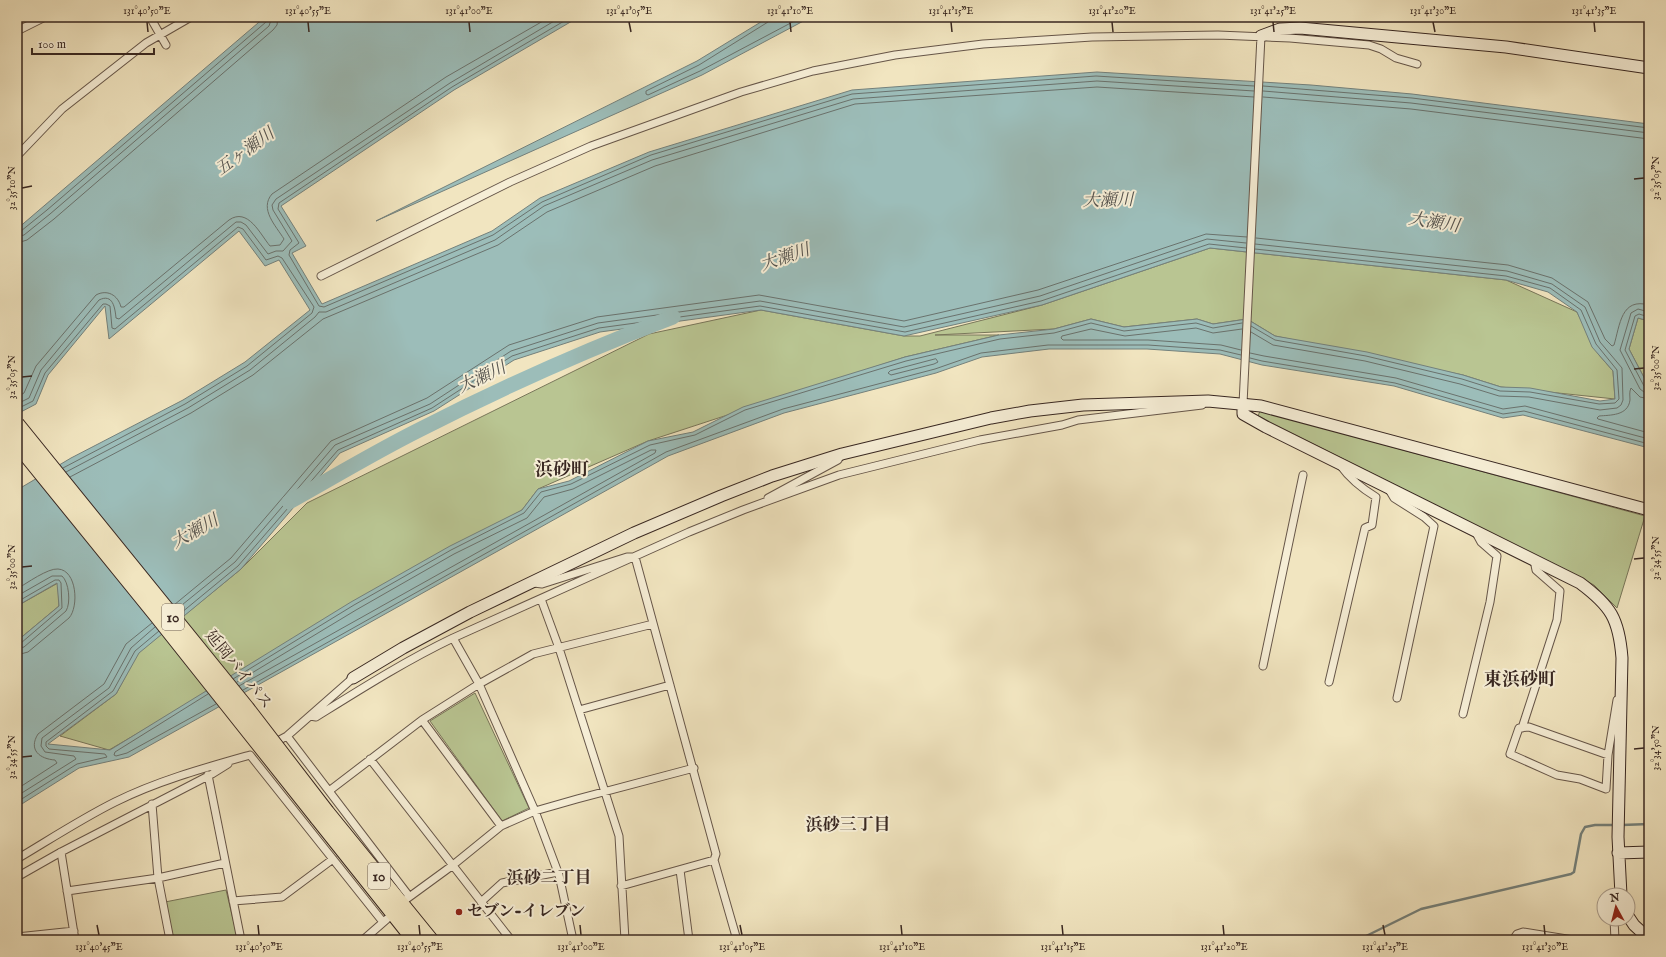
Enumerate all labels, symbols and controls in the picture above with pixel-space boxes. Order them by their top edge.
text: 131°40'50"E [123,5,171,18]
text: 131°40'55"E [285,5,331,18]
text: 131°41'00"E [445,5,493,18]
text: 131°41'05"E [606,5,652,18]
text: 131°41'10"E [767,5,813,18]
text: 131°41'15"E [929,5,974,18]
text: 131°41'20"E [1088,5,1136,18]
text: 131°41'25"E [1250,5,1296,18]
text: 131°41'30"E [1410,5,1456,18]
text: 131°41'35"E [1572,5,1617,18]
scale bar [32,30,154,56]
text: 100 m [38,37,66,52]
water label: 五ヶ瀬川 [211,122,280,180]
text: 32°35'05"N [1650,156,1663,200]
text: 32°35'10"N [6,166,19,210]
water label: 大瀬川 [1082,190,1136,212]
water label: 大瀬川 [1407,209,1463,238]
water label: 大瀬川 [757,239,814,276]
text: 32°35'00"N [1650,345,1663,391]
text: 32°35'05"N [6,355,19,399]
water label: 大瀬川 [454,357,511,398]
district label: 浜砂町 [535,459,589,482]
water label: 大瀬川 [168,509,224,554]
text: 32°34'55"N [1650,536,1663,580]
text: 32°35'00"N [6,544,19,590]
road number: 10 [162,604,184,630]
street label: 延岡バイパス [200,627,276,713]
district label: 東浜砂町 [1484,669,1556,692]
text: 32°34'50"N [1650,725,1663,771]
text: 32°34'55"N [6,735,19,779]
district label: 浜砂三丁目 [806,815,891,836]
road number: 10 [368,863,390,889]
district label: 浜砂二丁目 [507,868,592,889]
north arrow [1596,887,1636,927]
text: N [1608,890,1621,906]
place label: セブン-イレブン [467,902,585,922]
marker: セブン-イレブン [454,907,464,917]
text: 131°40'45"E [75,941,123,954]
text: 131°40'50"E [235,941,283,954]
text: 131°40'55"E [397,941,443,954]
text: 131°41'00"E [557,941,605,954]
text: 131°41'05"E [719,941,765,954]
text: 131°41'10"E [879,941,925,954]
text: 131°41'15"E [1041,941,1086,954]
text: 131°41'20"E [1200,941,1248,954]
text: 131°41'25"E [1362,941,1408,954]
text: 131°41'30"E [1522,941,1568,954]

